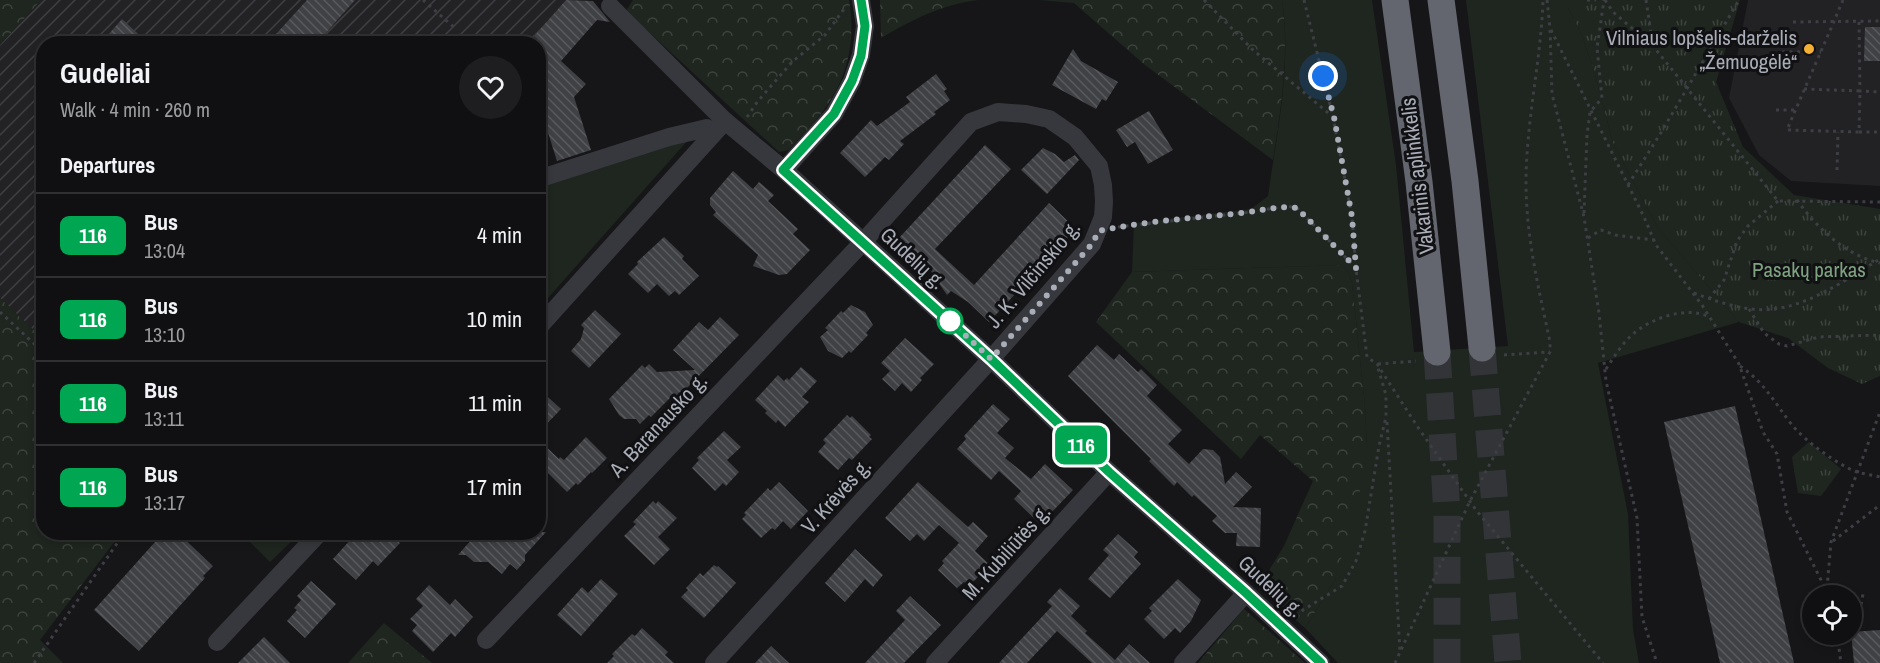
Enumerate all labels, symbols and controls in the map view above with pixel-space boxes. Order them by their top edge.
place label: Vilniaus lopšelis-darželis „Žemuogėlė“ [1606,23,1797,76]
marker: Vilniaus lopšelis-darželis „Žemuogėlė“ [1802,42,1816,56]
text: Gudeliai [60,54,151,92]
button: heart [459,56,522,119]
your location [1308,61,1338,91]
text: Walk · 4 min · 260 m [60,96,210,123]
street label: Vakarinis aplinkkelis [1393,96,1441,256]
text: Departures [60,150,155,180]
text: Bus [144,207,178,237]
street label: J. K. Vilčinskio g. [979,214,1087,334]
text: 4 min [477,220,522,250]
street label: Gudelių g. [874,220,952,296]
text: 116 [79,221,107,250]
text: 13:04 [144,237,185,264]
park label: Pasakų parkas [1752,255,1866,284]
text: Bus [144,291,178,321]
text: 10 min [467,304,522,334]
text: 116 [79,305,107,334]
unlabelled marker [937,308,963,334]
text: 13:10 [144,321,185,348]
street label: A. Baranausko g. [602,367,714,484]
text: Bus [144,375,178,405]
text: 11 min [468,388,522,418]
text: 116 [79,389,107,418]
text: 13:11 [144,405,184,432]
line badge: 116 [1046,426,1116,464]
text: 116 [1067,431,1095,460]
street label: V. Krėvės g. [794,452,878,540]
text: Bus [144,459,178,489]
text: 17 min [467,472,522,502]
text: 116 [79,473,107,502]
text: 13:17 [144,489,185,516]
street label: M. Kubiliūtės g. [955,498,1057,606]
street label: Gudelių g. [1232,548,1310,624]
map controls [1802,585,1862,645]
button: locate [1802,585,1862,645]

